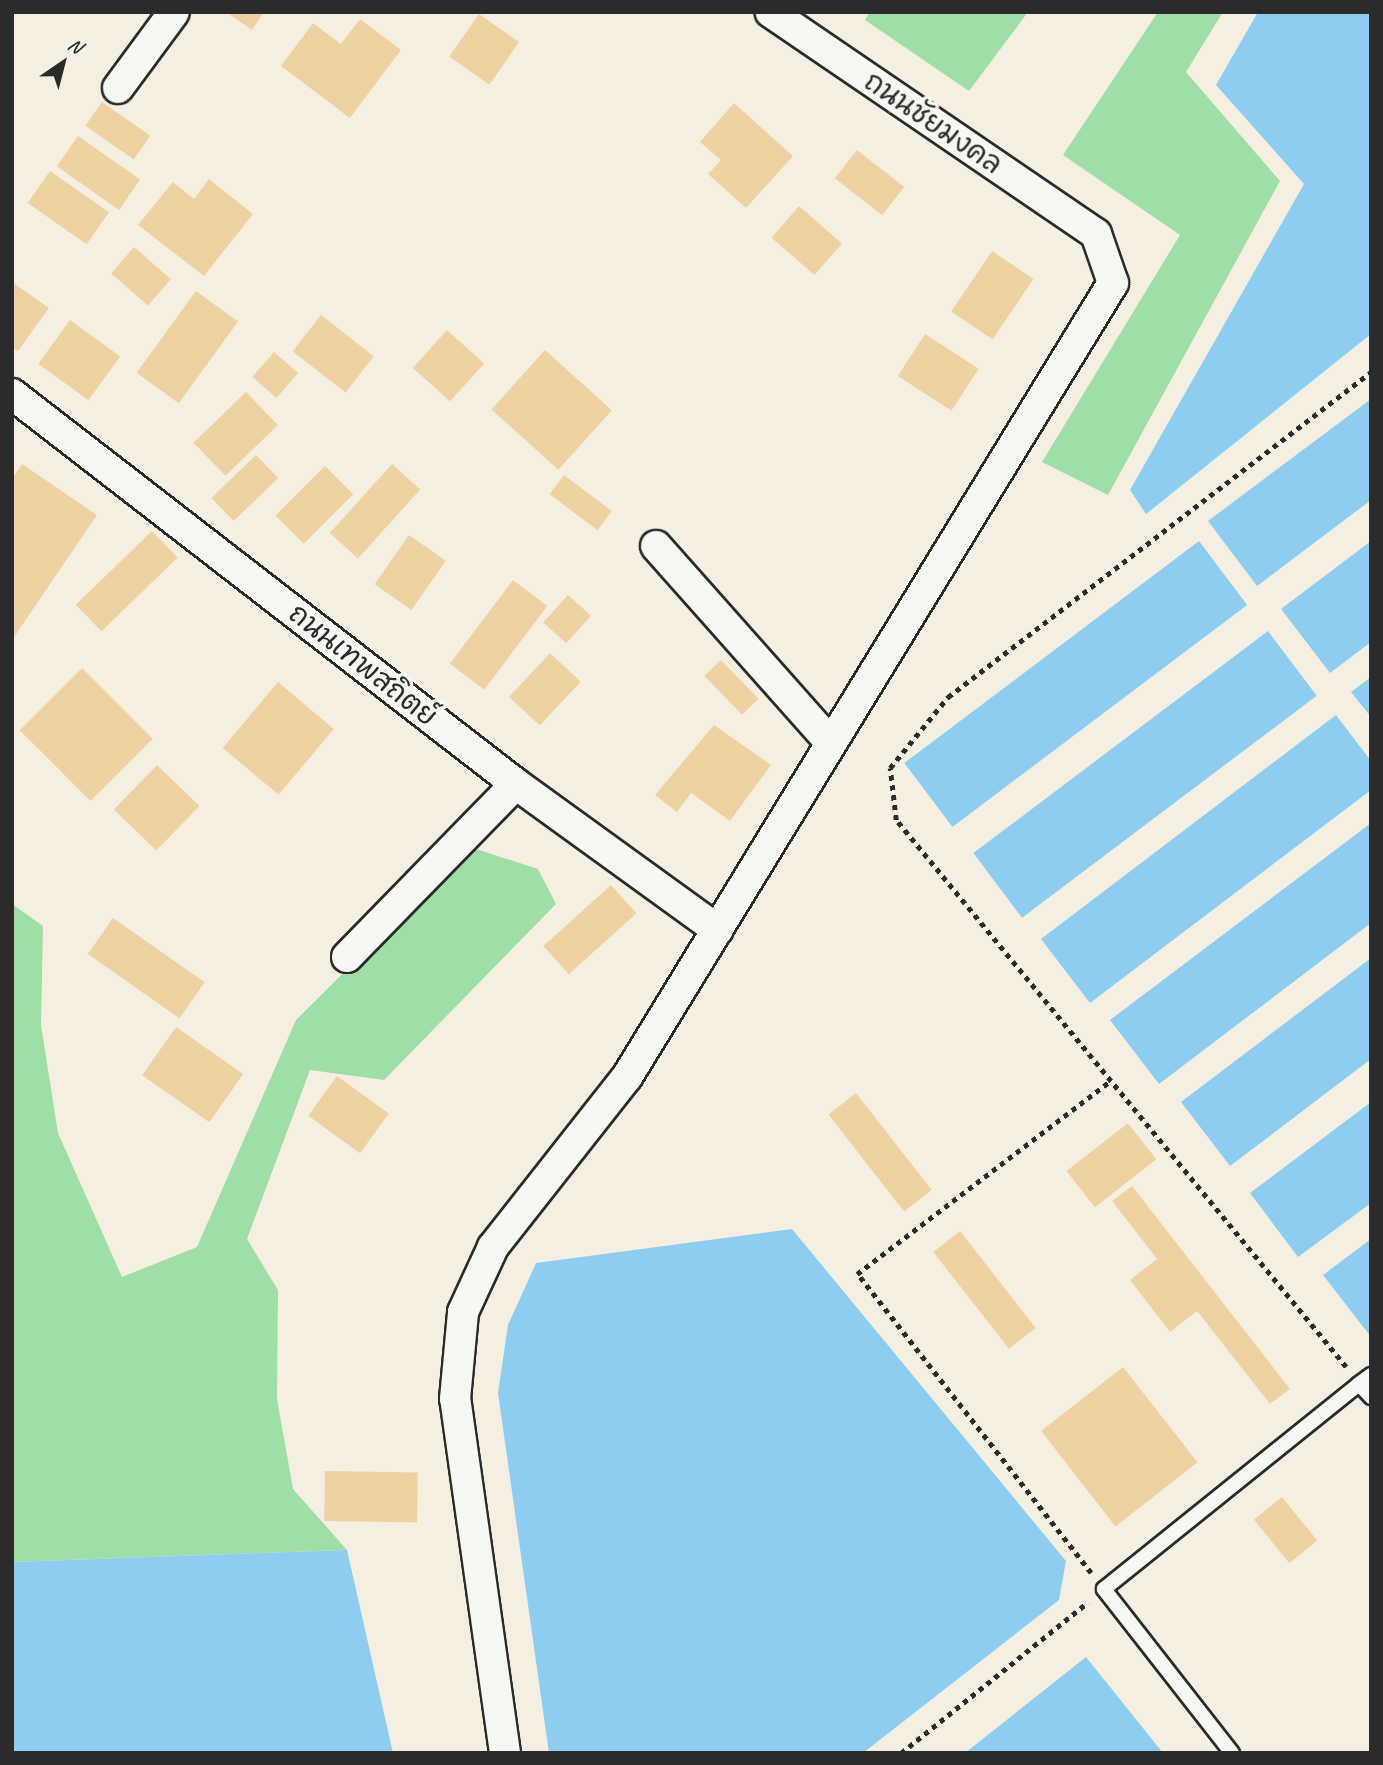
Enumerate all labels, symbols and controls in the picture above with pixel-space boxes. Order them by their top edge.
north arrow [28,28,98,98]
text: N [63,33,87,59]
street label: ถนนชัยมงคล [858,65,1008,181]
street label: ถนนเทพสถิตย์ [282,597,444,733]

